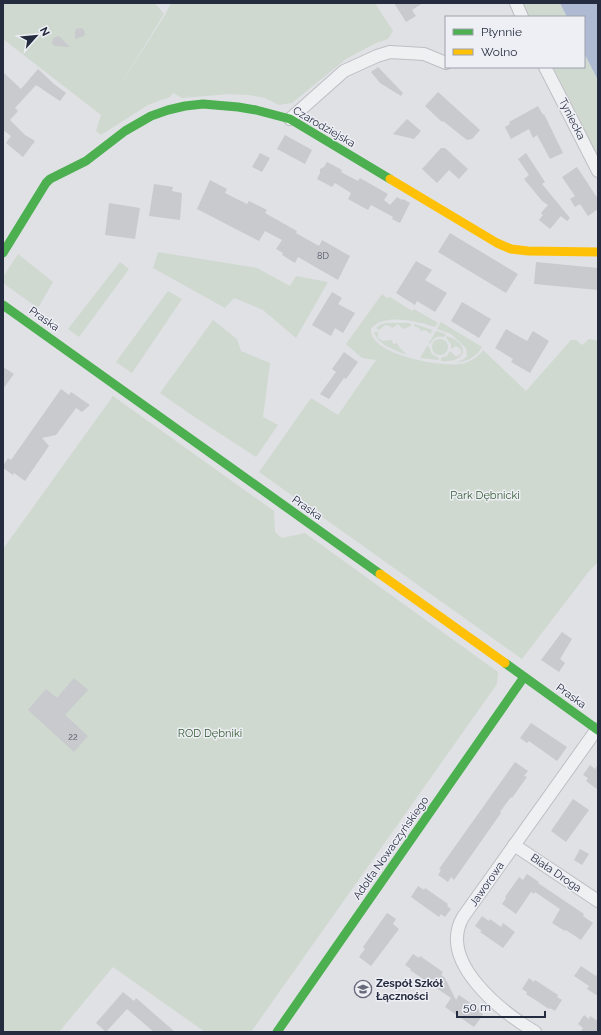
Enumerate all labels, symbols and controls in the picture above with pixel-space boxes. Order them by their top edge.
north arrow [16,16,56,56]
legend [445,16,585,68]
text: N [37,25,52,38]
text: Płynnie [481,25,522,39]
text: Wolno [481,45,517,59]
street label: Tyniecka [556,96,588,142]
street label: Czarodziejska [290,104,358,150]
house number: 8D [317,251,329,261]
street label: Praska [26,304,62,334]
park label: Park Dębnicki [450,489,520,502]
street label: Praska [289,493,325,523]
street label: Praska [554,681,588,711]
park label: ROD Dębniki [178,727,242,740]
house number: 22 [68,732,78,742]
street label: Adolfa Nowaczyńskiego [350,794,432,902]
street label: Biała Droga [528,851,584,895]
street label: Jaworowa [467,859,507,909]
place label: Zespół Szkół Łączności [375,977,443,1003]
school or university icon: Zespół Szkół Łączności [353,979,373,999]
scale bar [457,993,545,1019]
text: 50 m [463,1000,491,1014]

